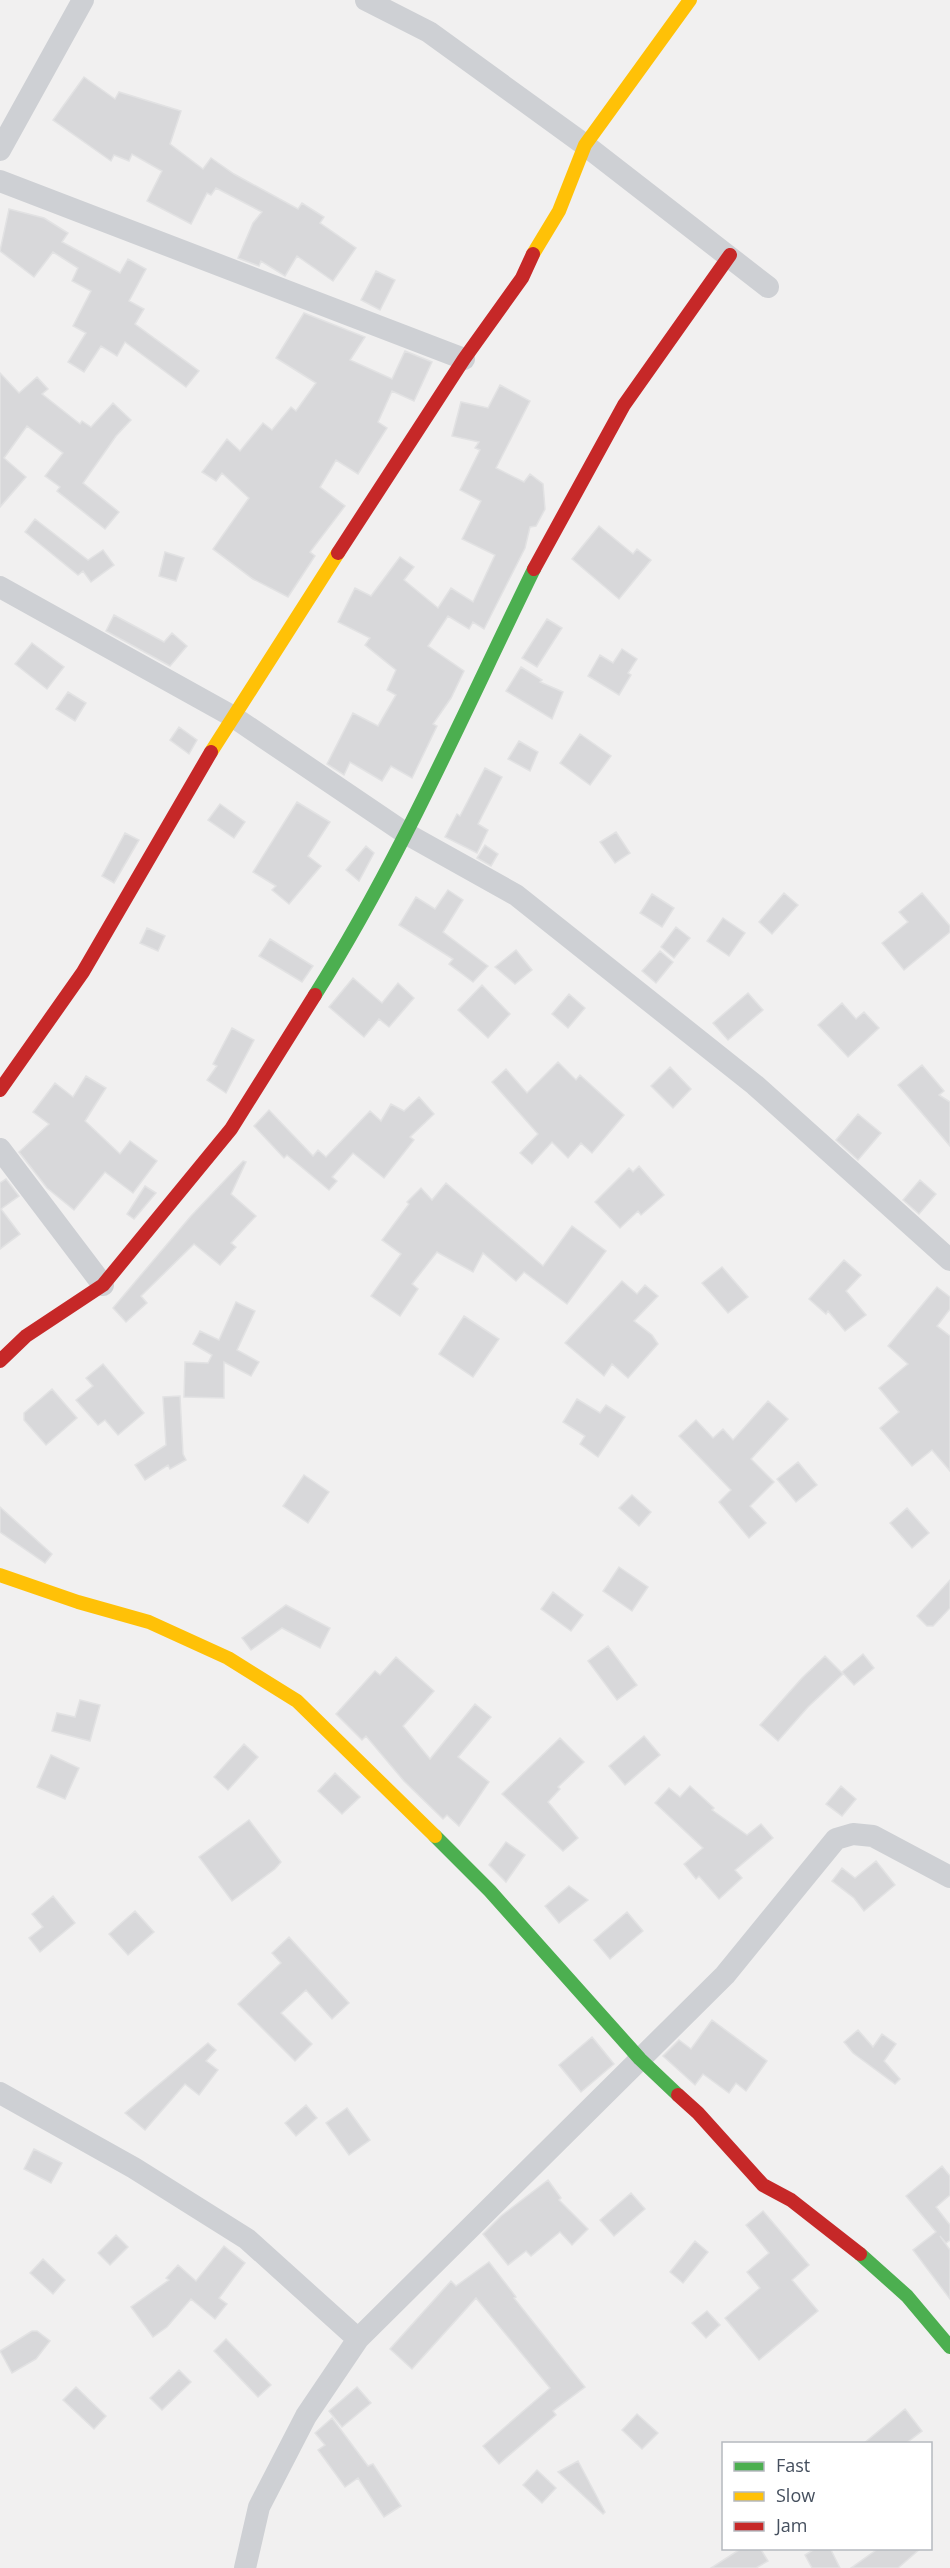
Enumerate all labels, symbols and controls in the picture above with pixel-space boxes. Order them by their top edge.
legend [722,2442,932,2550]
text: Fast [776,2453,810,2477]
text: Slow [776,2483,815,2507]
text: Jam [774,2513,808,2537]

